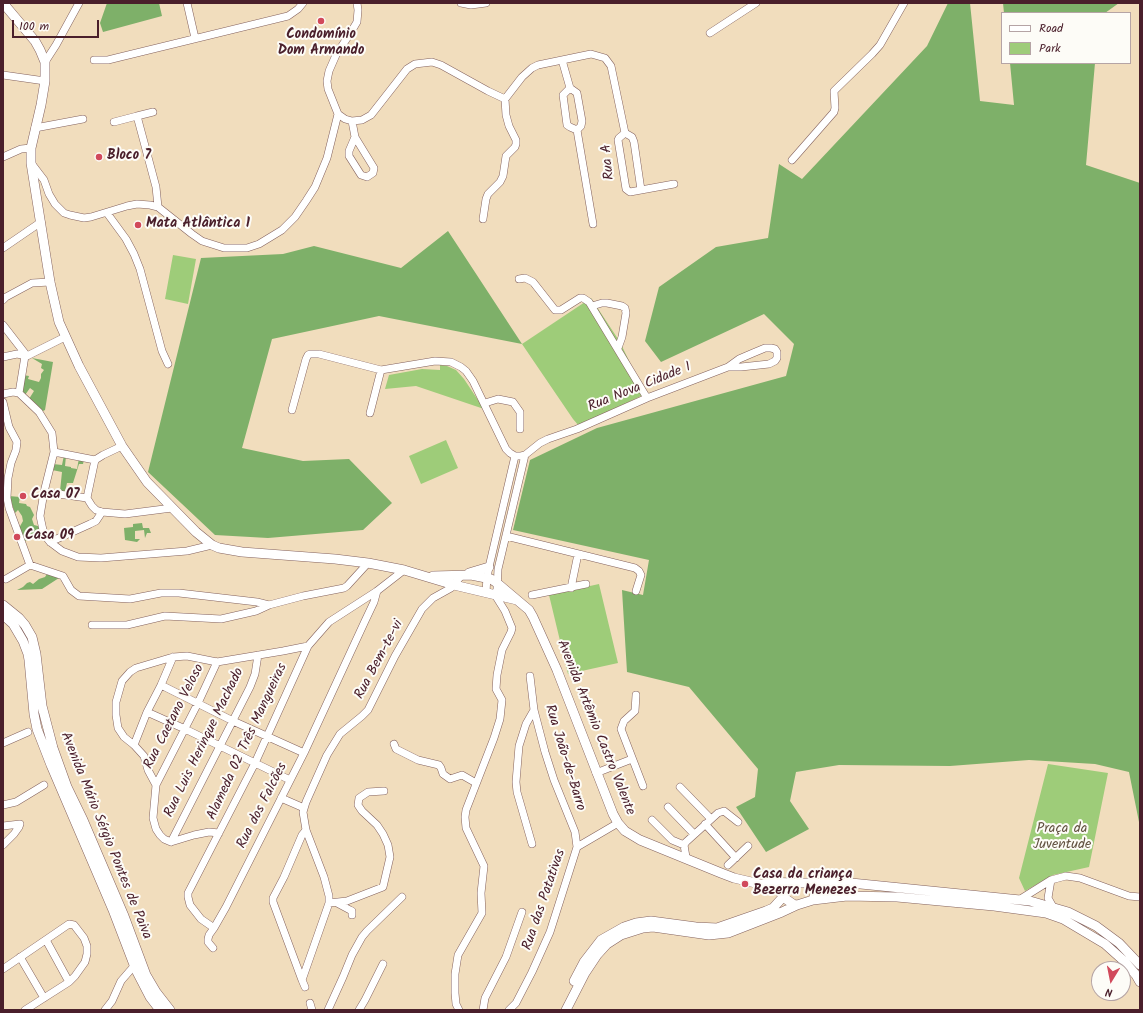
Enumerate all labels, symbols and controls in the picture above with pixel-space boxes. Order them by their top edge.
scale bar [14,12,101,38]
legend [1001,12,1131,64]
marker: Condomínio Dom Armando [316,16,326,26]
text: 100 m [19,17,49,36]
text: Road [1039,19,1063,38]
place label: Condomínio Dom Armando [278,28,364,60]
text: Park [1039,39,1061,58]
street label: Rua A [599,144,619,180]
place label: Bloco 7 [107,149,151,165]
marker: Bloco 7 [94,152,104,162]
place label: Mata Atlântica 1 [146,217,250,233]
marker: Mata Atlântica 1 [133,220,143,230]
street label: Rua Nova Cidade I [586,360,694,416]
place label: Casa 07 [31,488,80,504]
marker: Casa 07 [18,491,28,501]
place label: Casa 09 [25,529,74,545]
marker: Casa 09 [12,532,22,542]
street label: Rua Bem-te-vi [352,618,408,702]
street label: Avenida Artêmio Castro Valente [552,638,638,818]
street label: Alameda 02 Três Mangueiras [204,661,292,823]
street label: Rua Caetano Veloso [141,662,209,772]
street label: Rua Luis Herinque Machado [162,666,248,820]
street label: Rua João-de-Barro [540,703,588,813]
street label: Avenida Mário Sérgio Pontes de Paiva [56,730,154,942]
street label: Rua dos Falcões [234,760,292,852]
park label: Praça da Juventude [1033,822,1091,854]
street label: Rua das Patativas [520,847,570,953]
place label: Casa da criança Bezerra Menezes [753,868,857,900]
marker: Casa da criança Bezerra Menezes [740,879,750,889]
north arrow [1091,961,1131,1001]
text: N [1104,982,1114,1001]

